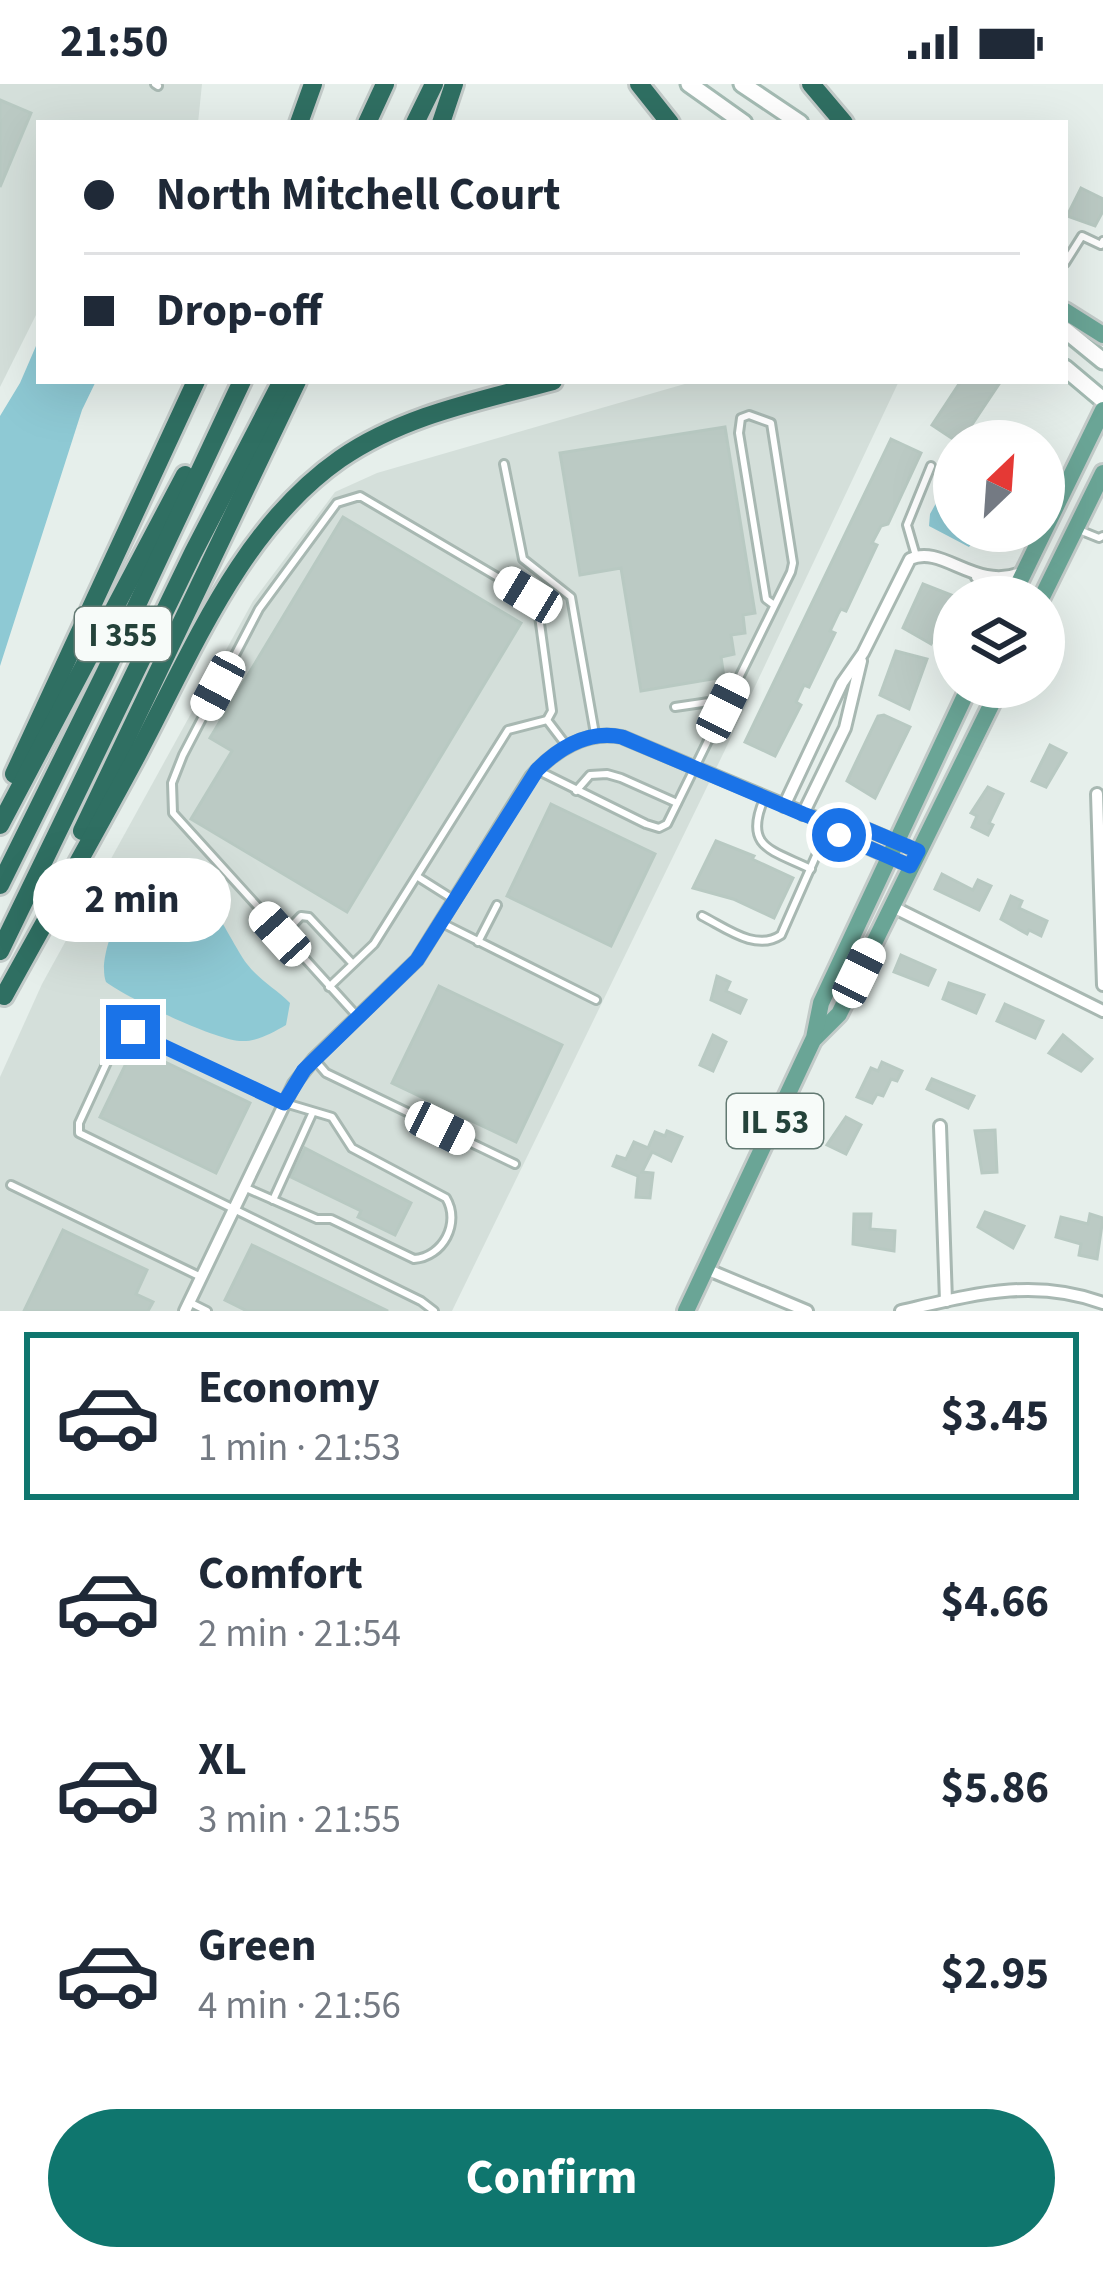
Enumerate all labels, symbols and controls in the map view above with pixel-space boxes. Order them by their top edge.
text: 21:50 [60,10,169,74]
text: North Mitchell Court [156,163,561,227]
text: Drop-off [156,279,322,343]
north arrow [933,420,1065,552]
map controls [933,420,1065,708]
car [488,561,568,629]
button: layers [933,576,1065,708]
road number: I 355 [75,607,171,661]
car [185,646,251,726]
car [691,668,755,748]
route start [812,808,866,862]
callout: 2 min [34,858,232,942]
text: 2 min [85,872,179,928]
car [243,895,317,973]
car [827,933,891,1013]
route end [106,1005,160,1059]
road number: IL 53 [727,1094,823,1148]
car [400,1096,480,1160]
text: Economy [198,1356,380,1420]
icon: car [54,1362,162,1470]
text: $3.45 [940,1384,1049,1448]
text: 1 min · 21:53 [198,1420,401,1476]
text: Comfort [198,1542,363,1606]
icon: car [54,1548,162,1656]
text: $4.66 [940,1570,1049,1634]
text: 2 min · 21:54 [198,1606,401,1662]
text: XL [198,1728,247,1792]
icon: car [54,1734,162,1842]
text: $5.86 [940,1756,1049,1820]
text: 3 min · 21:55 [198,1792,401,1848]
text: Green [198,1914,317,1978]
icon: car [54,1920,162,2028]
text: $2.95 [940,1942,1049,2006]
text: 4 min · 21:56 [198,1978,401,2034]
button: Confirm [48,2109,1055,2247]

